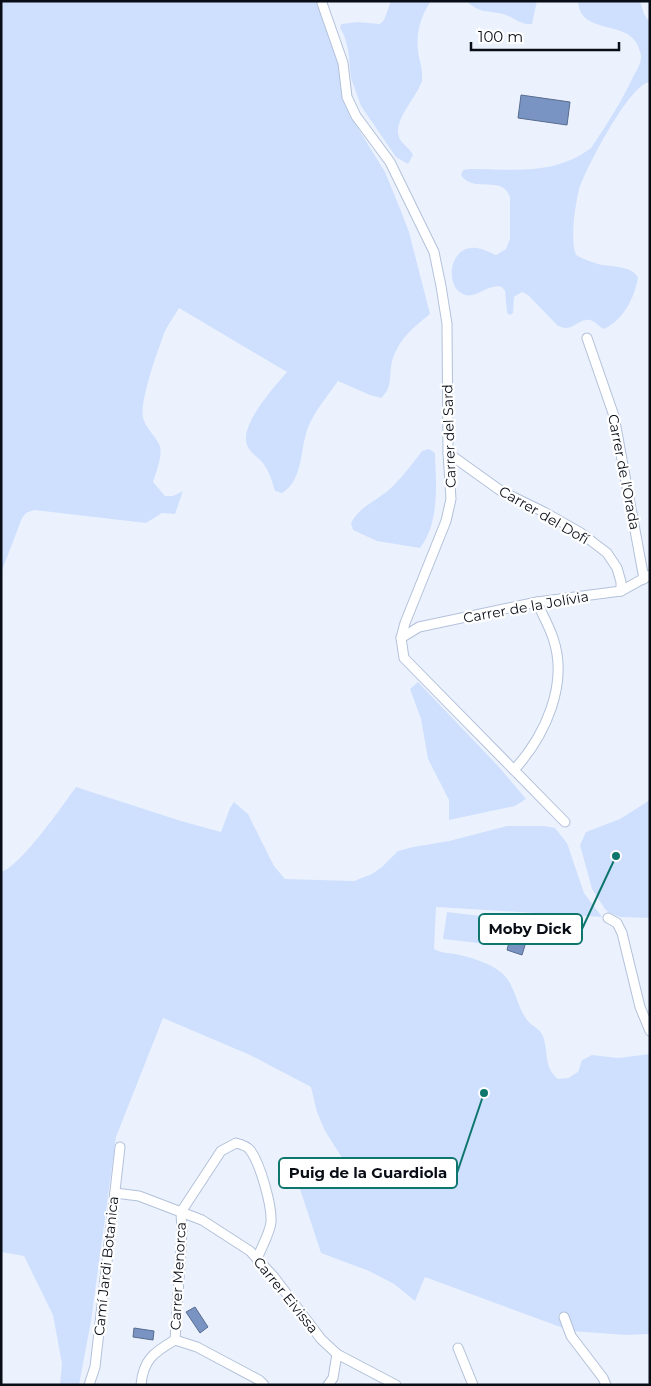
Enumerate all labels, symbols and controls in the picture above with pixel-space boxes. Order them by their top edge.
scale bar [471,20,618,52]
text: 100 m [478,27,523,46]
street label: Carrer del Sard [438,384,460,488]
street label: Carrer de l'Orada [604,413,644,531]
street label: Carrer del Dofí [496,482,593,549]
street label: Carrer de la Jolívia [462,587,590,627]
callout: Moby Dick [479,914,582,944]
text: Moby Dick [488,919,572,938]
callout: Puig de la Guardiola [279,1158,457,1188]
text: Puig de la Guardiola [289,1163,447,1182]
street label: Camí Jardi Botanica [90,1195,122,1337]
street label: Carrer Menorca [166,1221,190,1331]
street label: Carrer Eivissa [250,1253,322,1337]

